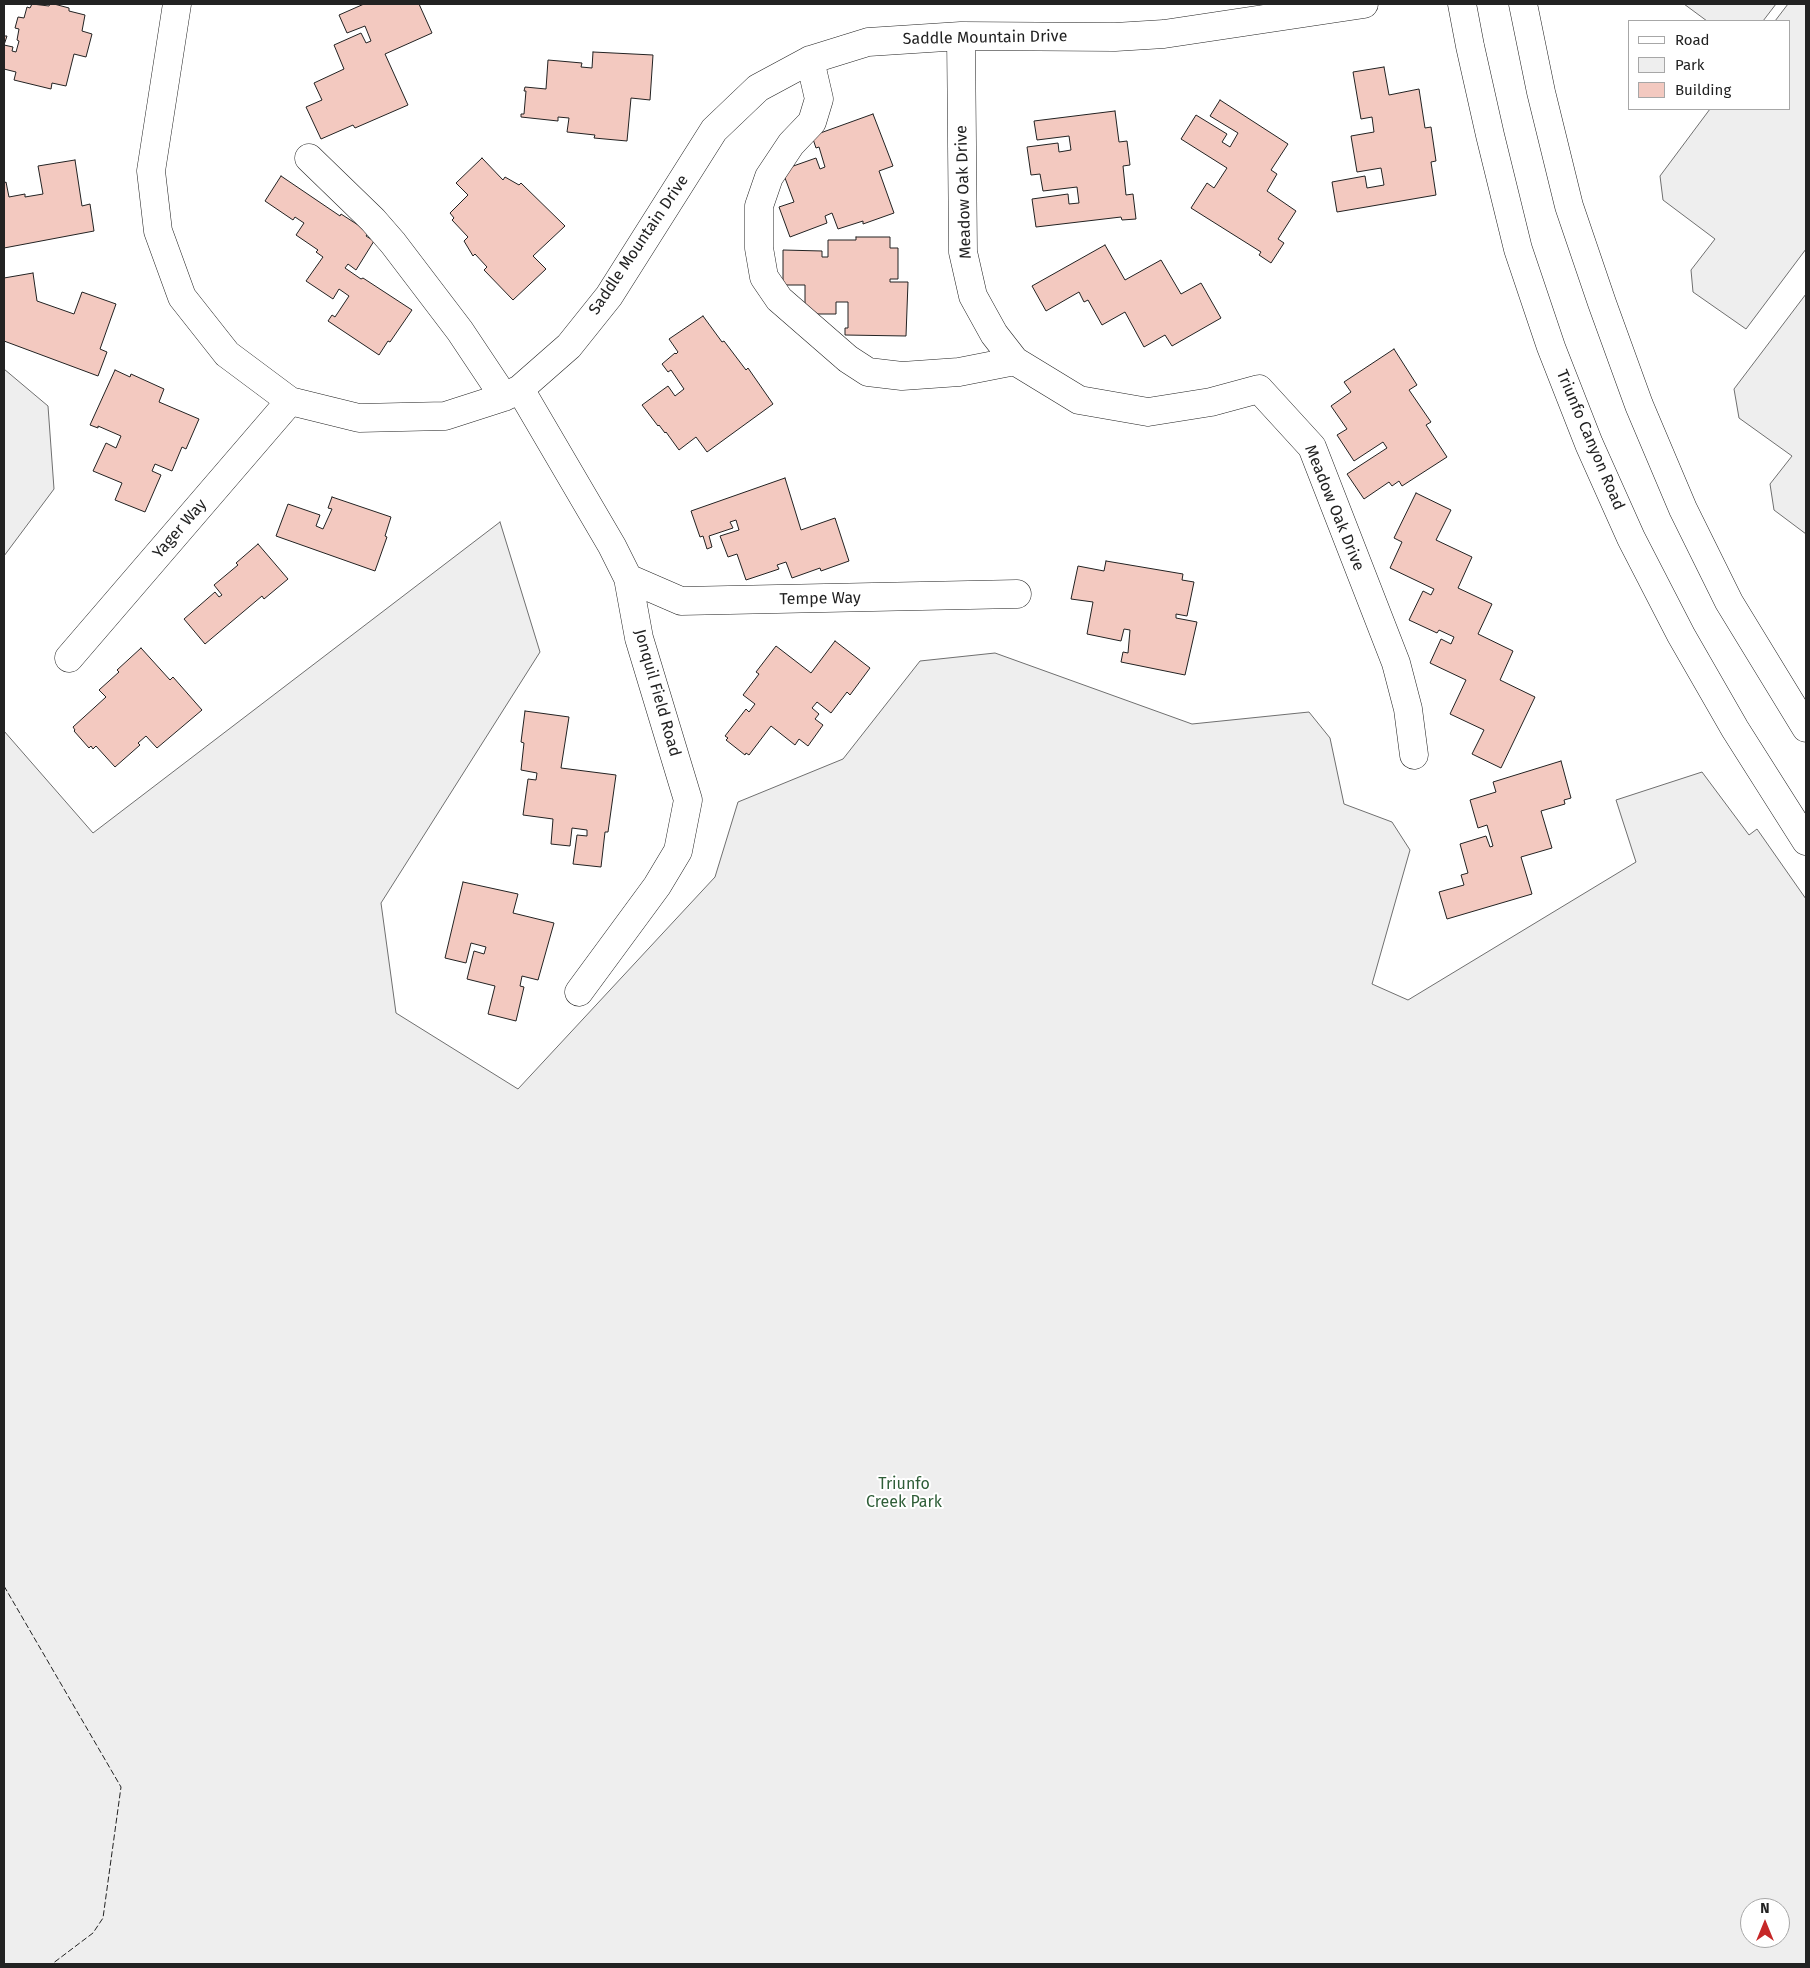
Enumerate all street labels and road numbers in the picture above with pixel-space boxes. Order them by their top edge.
street label: Saddle Mountain Drive [903,27,1067,49]
street label: Meadow Oak Drive [952,125,976,259]
street label: Saddle Mountain Drive [585,171,693,319]
street label: Triunfo Canyon Road [1552,367,1628,513]
street label: Meadow Oak Drive [1300,442,1368,574]
street label: Yager Way [149,495,211,563]
street label: Tempe Way [779,589,861,609]
street label: Jonquil Field Road [630,627,684,759]

